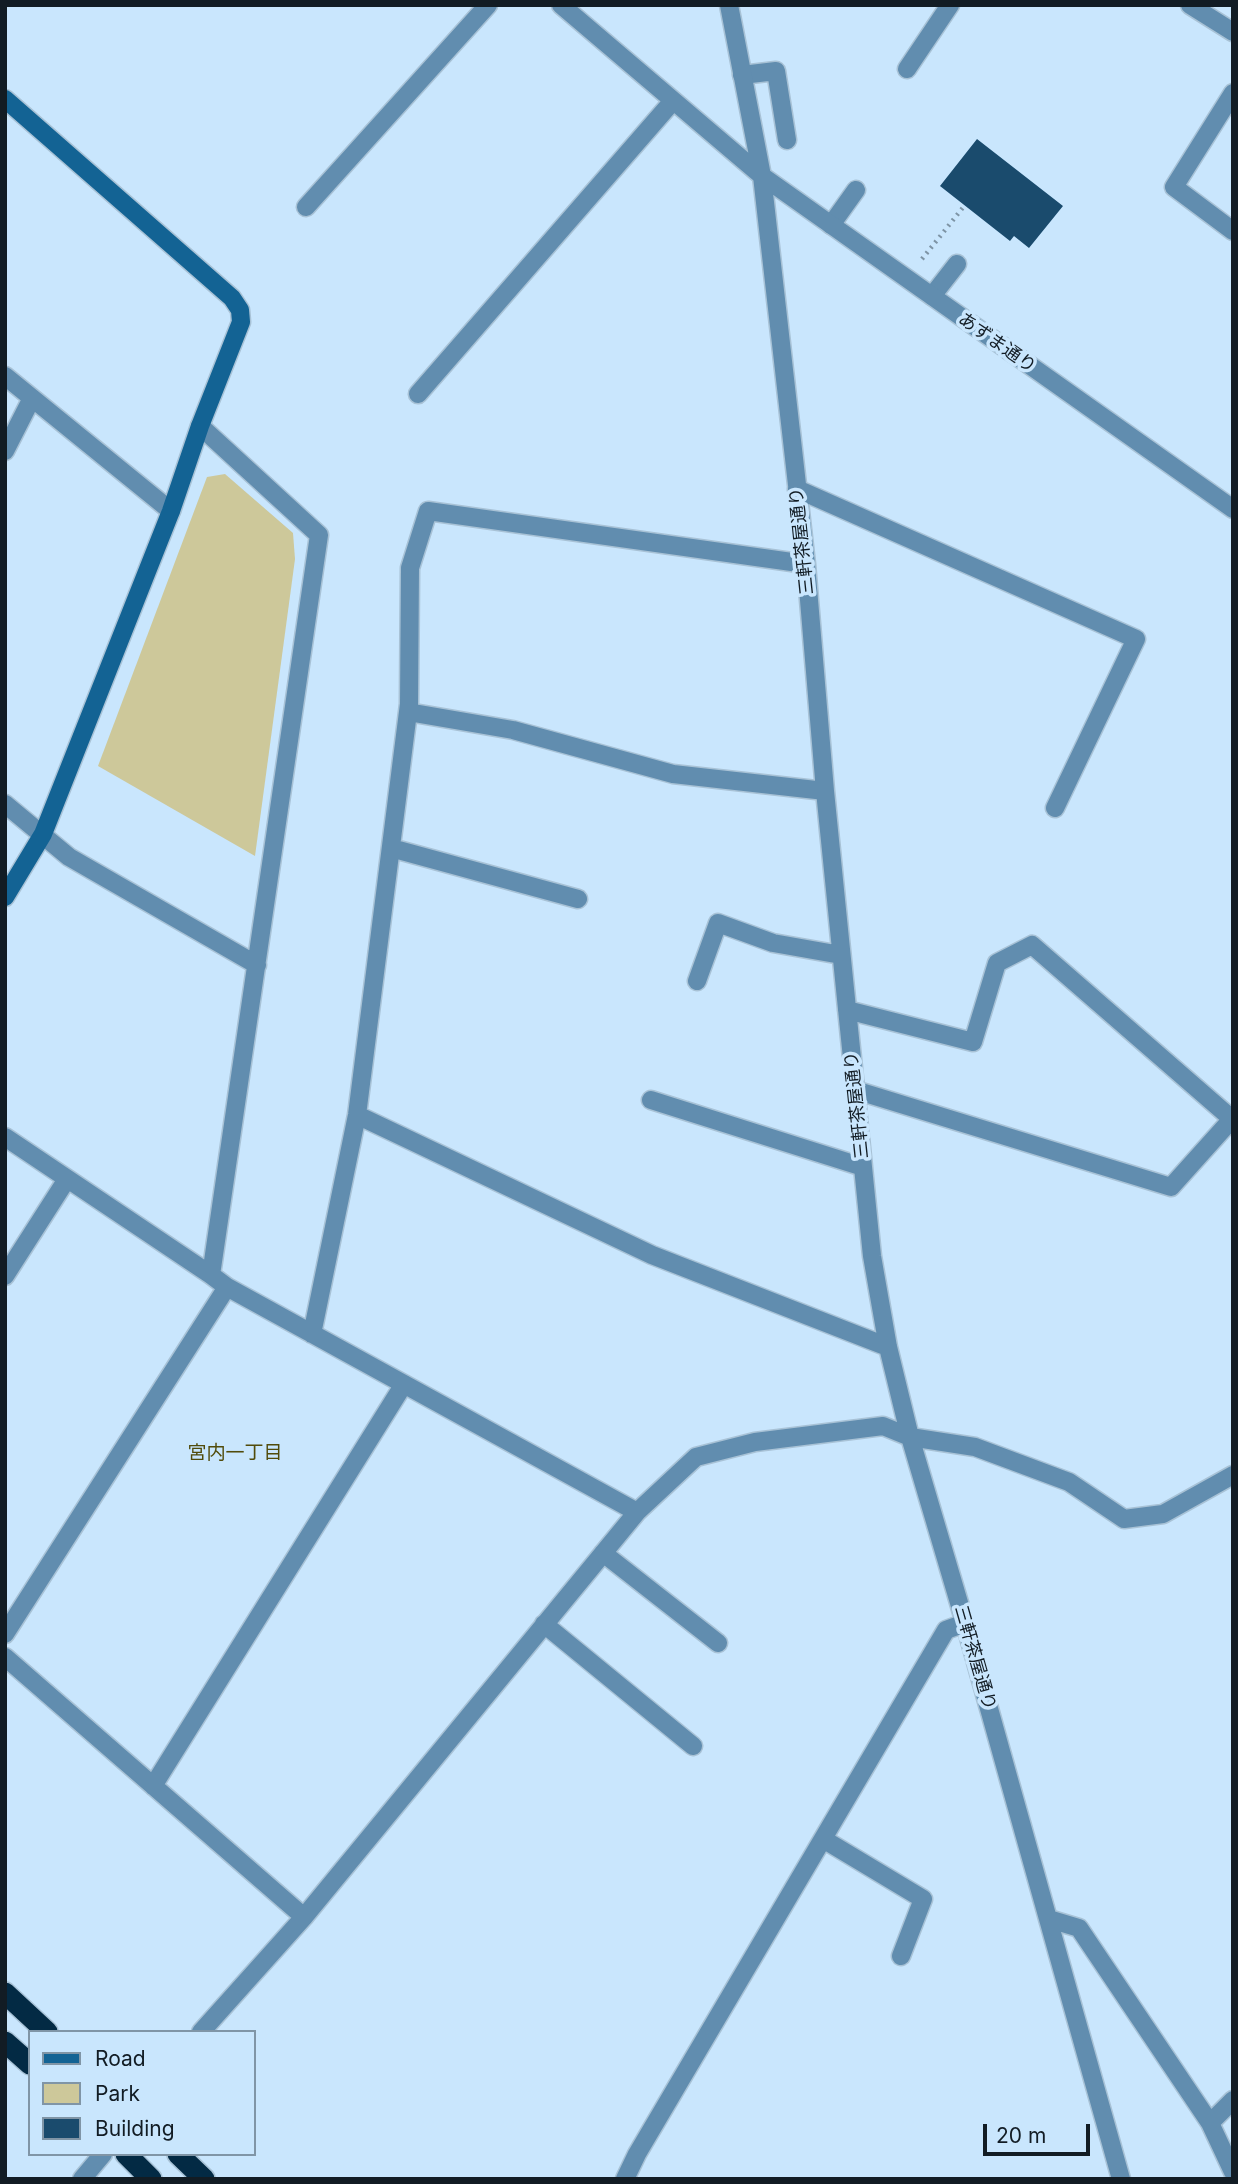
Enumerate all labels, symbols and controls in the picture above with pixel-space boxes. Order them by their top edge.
street label: あずま通り [954,308,1040,378]
street label: 三軒茶屋通り [786,486,818,596]
street label: 三軒茶屋通り [841,1050,873,1160]
district label: 宮内一丁目 [188,1442,282,1464]
street label: 三軒茶屋通り [950,1603,1000,1713]
legend [28,2030,256,2156]
text: Road [95,2046,146,2071]
text: Park [95,2081,140,2106]
scale bar [986,2110,1093,2154]
text: Building [95,2116,175,2141]
text: 20 m [996,2123,1046,2148]

